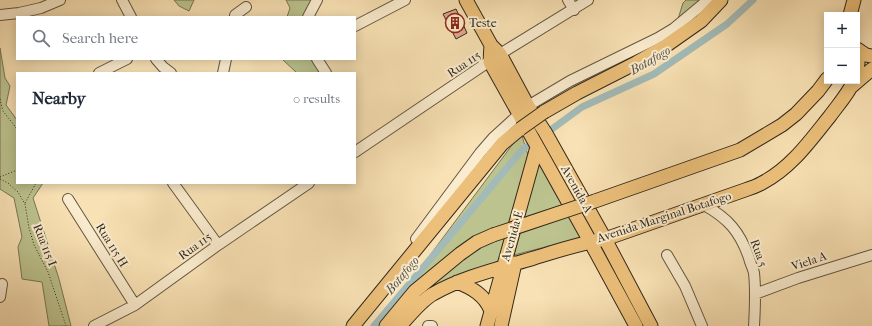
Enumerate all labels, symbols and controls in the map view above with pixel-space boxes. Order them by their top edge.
building icon: Teste [444,12,466,34]
map controls [824,12,860,84]
button: + [824,12,860,48]
search box [16,16,356,60]
place label: Teste [469,16,497,30]
icon: search [30,27,52,49]
text: Search here [62,29,138,47]
water label: Botafogo [626,42,673,78]
street label: Rua 115 [445,48,483,80]
button: − [824,48,860,84]
text: Nearby [32,88,86,108]
text: 0 results [293,91,340,106]
street label: Avenida A [558,162,596,215]
street label: Avenida Marginal Botafogo [594,189,733,246]
street label: Avenida E [498,209,526,264]
street label: Rua 115 H [93,220,131,270]
street label: Rua 115 I [30,222,60,268]
street label: Rua 115 [176,229,214,263]
street label: Rua 5 [748,237,770,269]
street label: Viela A [789,249,829,274]
water label: Botafogo [381,253,422,298]

